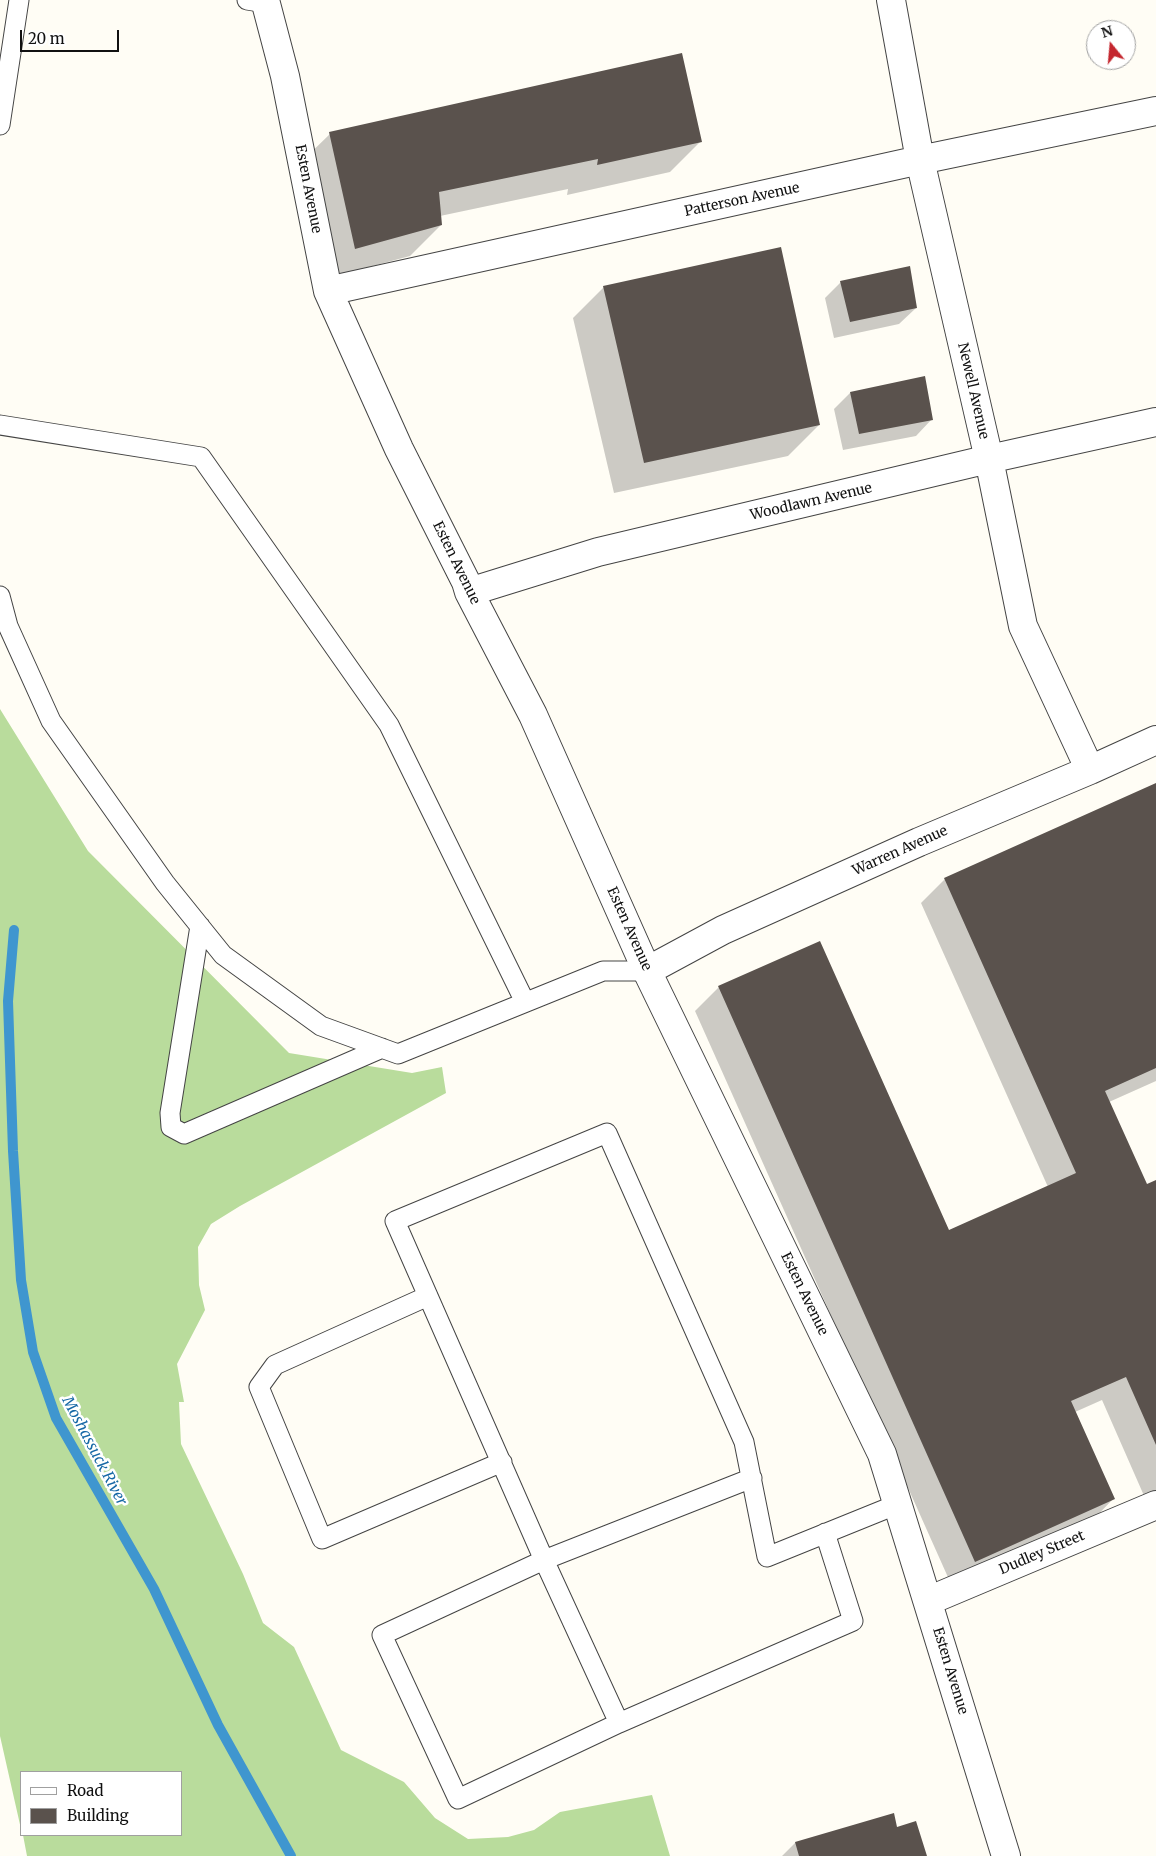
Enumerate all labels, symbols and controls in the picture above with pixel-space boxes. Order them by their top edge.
scale bar [22,20,121,52]
north arrow [1086,20,1136,70]
text: N [1099,21,1115,42]
text: 20 m [28,29,65,48]
street label: Esten Avenue [291,143,325,235]
street label: Patterson Avenue [683,180,801,220]
street label: Newell Avenue [954,341,992,441]
street label: Woodlawn Avenue [748,480,874,524]
street label: Esten Avenue [429,519,483,607]
street label: Warren Avenue [850,823,950,879]
street label: Esten Avenue [603,884,655,974]
street label: Esten Avenue [777,1250,831,1338]
water label: Moshassuck River [58,1393,130,1509]
street label: Dudley Street [997,1527,1087,1579]
street label: Esten Avenue [929,1625,971,1717]
legend [20,1771,182,1836]
text: Road [67,1781,103,1800]
text: Building [67,1806,129,1825]

